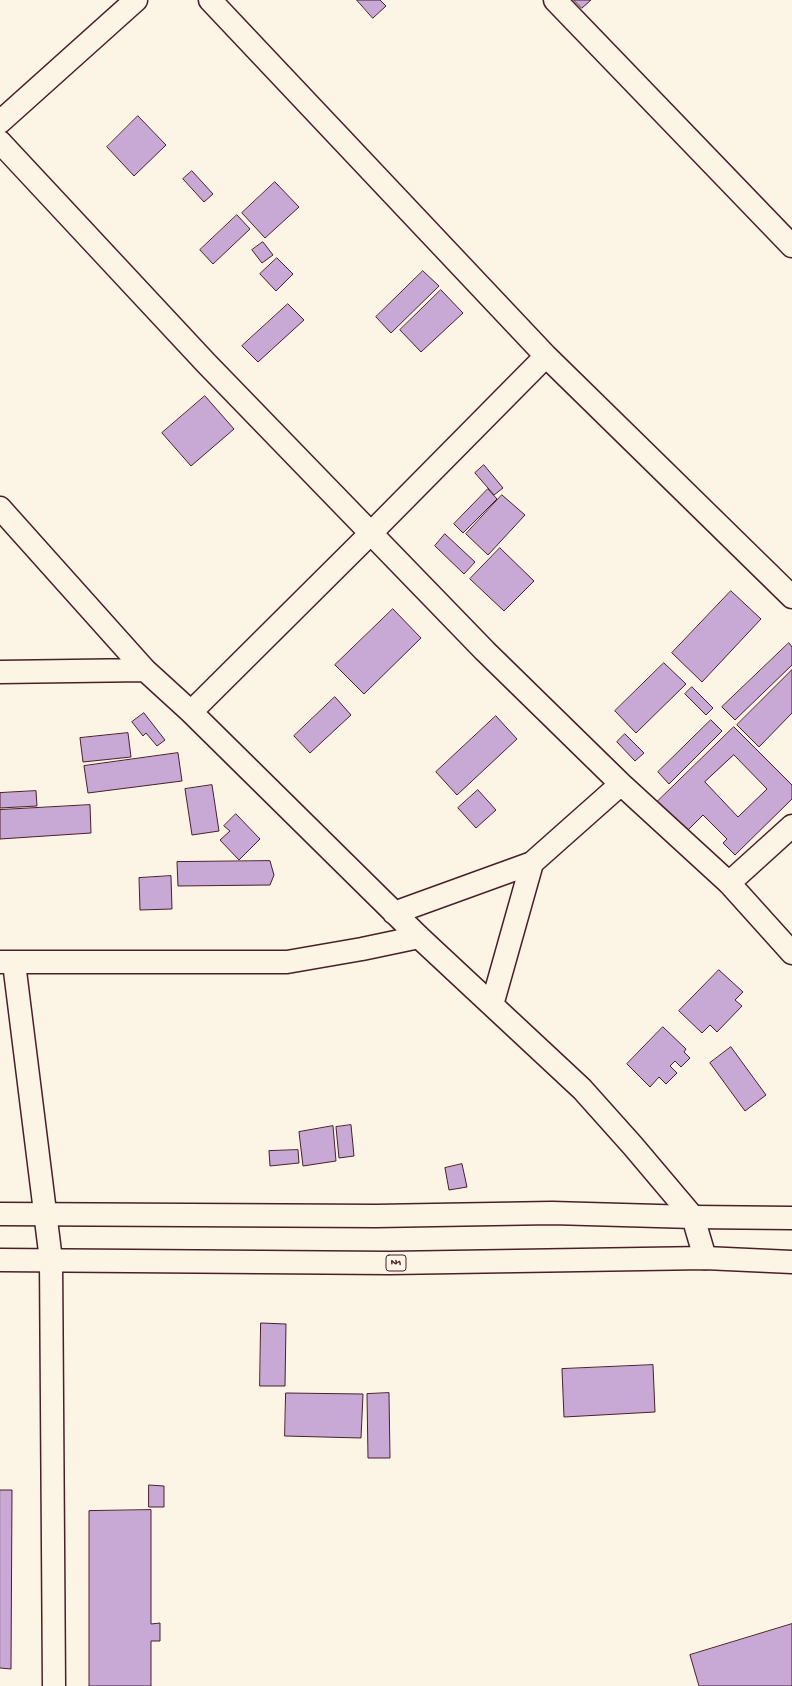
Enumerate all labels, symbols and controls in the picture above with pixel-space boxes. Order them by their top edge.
road number: N1 [386,1255,406,1271]

